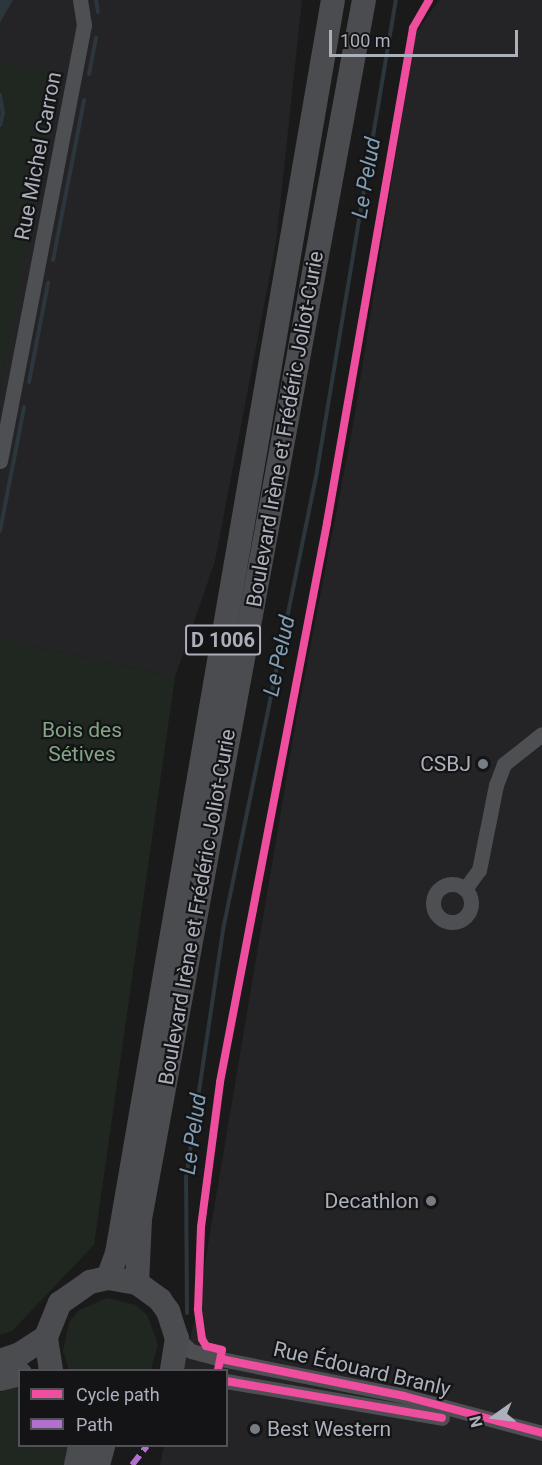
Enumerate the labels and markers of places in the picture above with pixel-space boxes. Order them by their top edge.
place label: CSBJ [420,751,471,777]
marker: CSBJ [476,757,490,771]
place label: Decathlon [325,1188,419,1214]
marker: Decathlon [424,1194,438,1208]
place label: Best Western [267,1416,391,1442]
marker: Best Western [248,1422,262,1436]

